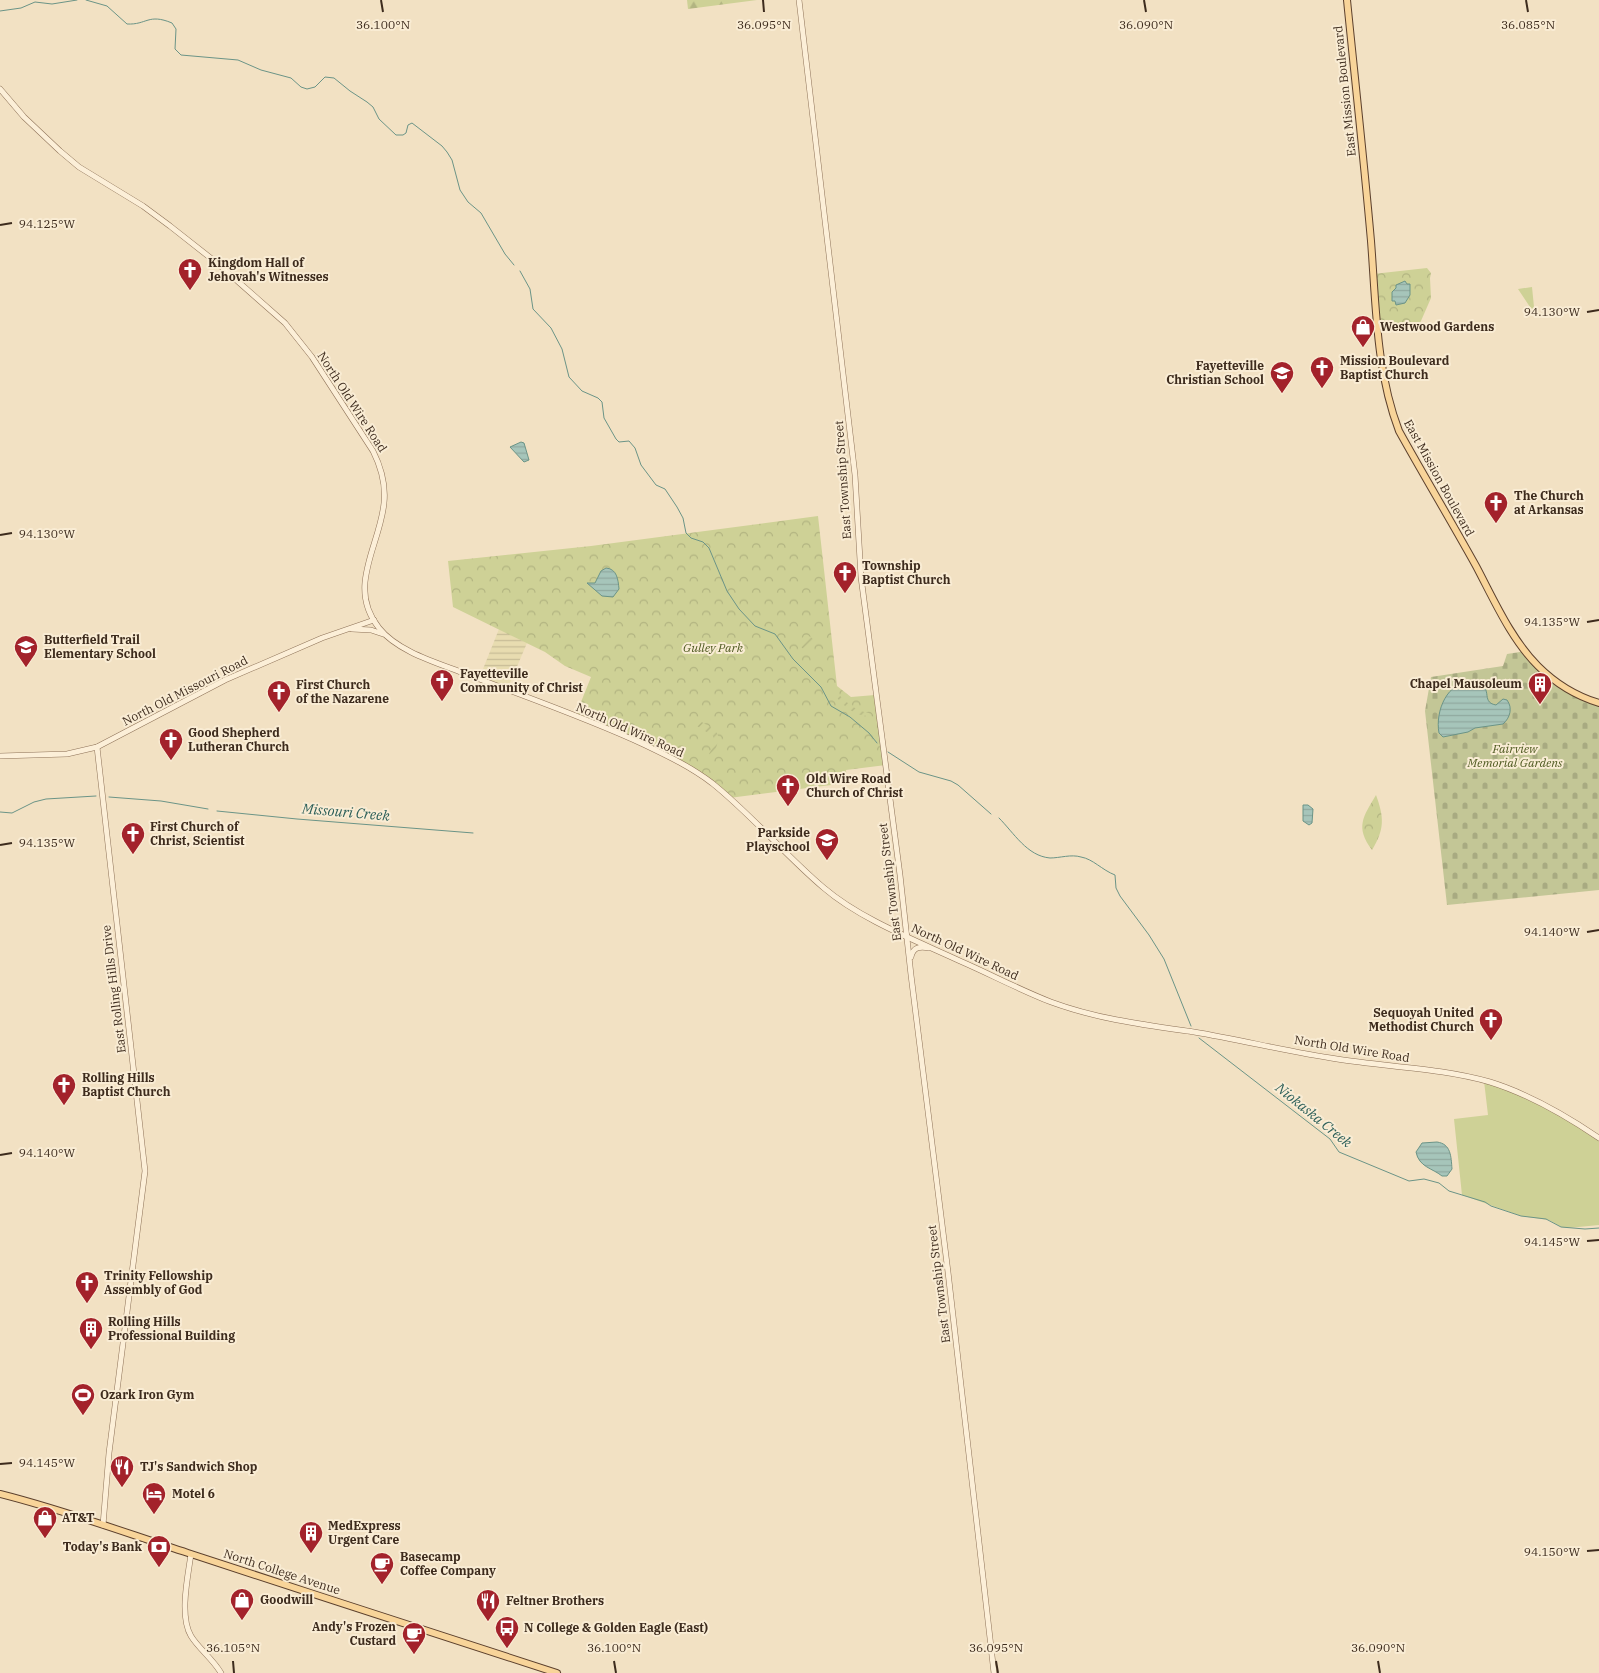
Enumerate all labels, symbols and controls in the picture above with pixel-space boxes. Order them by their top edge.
text: 36.100°N [356,17,410,32]
text: 36.095°N [737,17,791,32]
text: 36.090°N [1119,17,1173,32]
text: 36.085°N [1501,17,1555,32]
street label: East Mission Boulevard [1330,25,1359,157]
text: 94.125°W [19,216,76,231]
place label: Kingdom Hall of Jehovah's Witnesses [208,255,329,284]
church icon: Kingdom Hall of Jehovah's Witnesses [177,257,203,291]
text: 94.130°W [1524,304,1581,319]
shop icon: Westwood Gardens [1350,314,1376,348]
place label: Westwood Gardens [1380,319,1494,334]
street label: North Old Wire Road [314,349,390,455]
place label: Mission Boulevard Baptist Church [1340,353,1450,382]
church icon: Mission Boulevard Baptist Church [1309,355,1335,389]
place label: Fayetteville Christian School [1166,358,1264,387]
school or university icon: Fayetteville Christian School [1269,360,1295,394]
street label: East Mission Boulevard [1401,417,1478,539]
street label: East Township Street [831,420,854,540]
place label: The Church at Arkansas [1514,488,1584,517]
church icon: The Church at Arkansas [1483,490,1509,524]
text: 94.130°W [19,526,76,541]
place label: Township Baptist Church [862,558,951,587]
church icon: Township Baptist Church [832,560,858,594]
text: 94.135°W [1524,614,1581,629]
place label: Butterfield Trail Elementary School [44,632,156,661]
school or university icon: Butterfield Trail Elementary School [13,634,39,668]
park label: Gulley Park [683,640,744,655]
street label: North Old Missouri Road [120,652,250,729]
place label: Fayetteville Community of Christ [460,666,583,695]
church icon: Fayetteville Community of Christ [429,668,455,702]
building icon: Chapel Mausoleum [1527,671,1553,705]
place label: Chapel Mausoleum [1410,676,1522,691]
place label: First Church of the Nazarene [296,677,389,706]
church icon: First Church of the Nazarene [266,679,292,713]
street label: North Old Wire Road [574,699,687,760]
place label: Good Shepherd Lutheran Church [188,725,290,754]
church icon: Good Shepherd Lutheran Church [158,727,184,761]
park label: Fairview Memorial Gardens [1466,741,1563,770]
place label: Old Wire Road Church of Christ [806,771,904,800]
church icon: Old Wire Road Church of Christ [775,773,801,807]
water label: Missouri Creek [300,799,391,825]
place label: First Church of Christ, Scientist [150,819,245,848]
church icon: First Church of Christ, Scientist [120,821,146,855]
street label: East Township Street [875,822,904,942]
place label: Parkside Playschool [746,825,810,854]
school or university icon: Parkside Playschool [814,827,840,861]
text: 94.135°W [19,835,76,850]
street label: North Old Wire Road [909,920,1021,983]
street label: East Rolling Hills Drive [98,924,129,1054]
text: 94.140°W [1524,924,1581,939]
place label: Sequoyah United Methodist Church [1368,1005,1474,1034]
church icon: Sequoyah United Methodist Church [1478,1007,1504,1041]
street label: North Old Wire Road [1293,1032,1411,1065]
place label: Rolling Hills Baptist Church [82,1070,171,1099]
church icon: Rolling Hills Baptist Church [51,1072,77,1106]
water label: Niokaska Creek [1271,1078,1356,1152]
text: 94.140°W [19,1145,76,1160]
street label: East Township Street [924,1224,953,1344]
text: 94.145°W [1524,1234,1581,1249]
place label: Trinity Fellowship Assembly of God [104,1268,213,1297]
church icon: Trinity Fellowship Assembly of God [74,1270,100,1304]
place label: Rolling Hills Professional Building [108,1314,235,1343]
building icon: Rolling Hills Professional Building [78,1316,104,1350]
sports icon: Ozark Iron Gym [70,1382,96,1416]
place label: Ozark Iron Gym [100,1387,195,1402]
restaurant icon: TJ's Sandwich Shop [109,1454,135,1488]
text: 94.145°W [19,1455,76,1470]
place label: TJ's Sandwich Shop [140,1459,258,1474]
hotel icon: Motel 6 [141,1481,167,1515]
place label: Motel 6 [172,1486,215,1501]
shop icon: AT&T [32,1505,58,1539]
place label: AT&T [62,1510,95,1525]
place label: MedExpress Urgent Care [328,1518,401,1547]
building icon: MedExpress Urgent Care [298,1520,324,1554]
bank icon: Today's Bank [146,1534,172,1568]
place label: Today's Bank [63,1539,143,1554]
text: 94.150°W [1524,1544,1581,1559]
street label: North College Avenue [222,1546,342,1597]
place label: Basecamp Coffee Company [400,1549,496,1578]
cafe icon: Basecamp Coffee Company [369,1551,395,1585]
shop icon: Goodwill [229,1587,255,1621]
restaurant icon: Feltner Brothers [475,1588,501,1622]
place label: Goodwill [260,1592,313,1607]
place label: Feltner Brothers [506,1593,604,1608]
bus stop icon: N College & Golden Eagle (East) [494,1615,520,1649]
place label: Andy's Frozen Custard [312,1619,396,1648]
place label: N College & Golden Eagle (East) [524,1620,708,1635]
cafe icon: Andy's Frozen Custard [401,1621,427,1655]
text: 36.105°N [206,1640,260,1655]
text: 36.100°N [587,1640,641,1655]
text: 36.095°N [969,1640,1023,1655]
text: 36.090°N [1351,1640,1405,1655]

